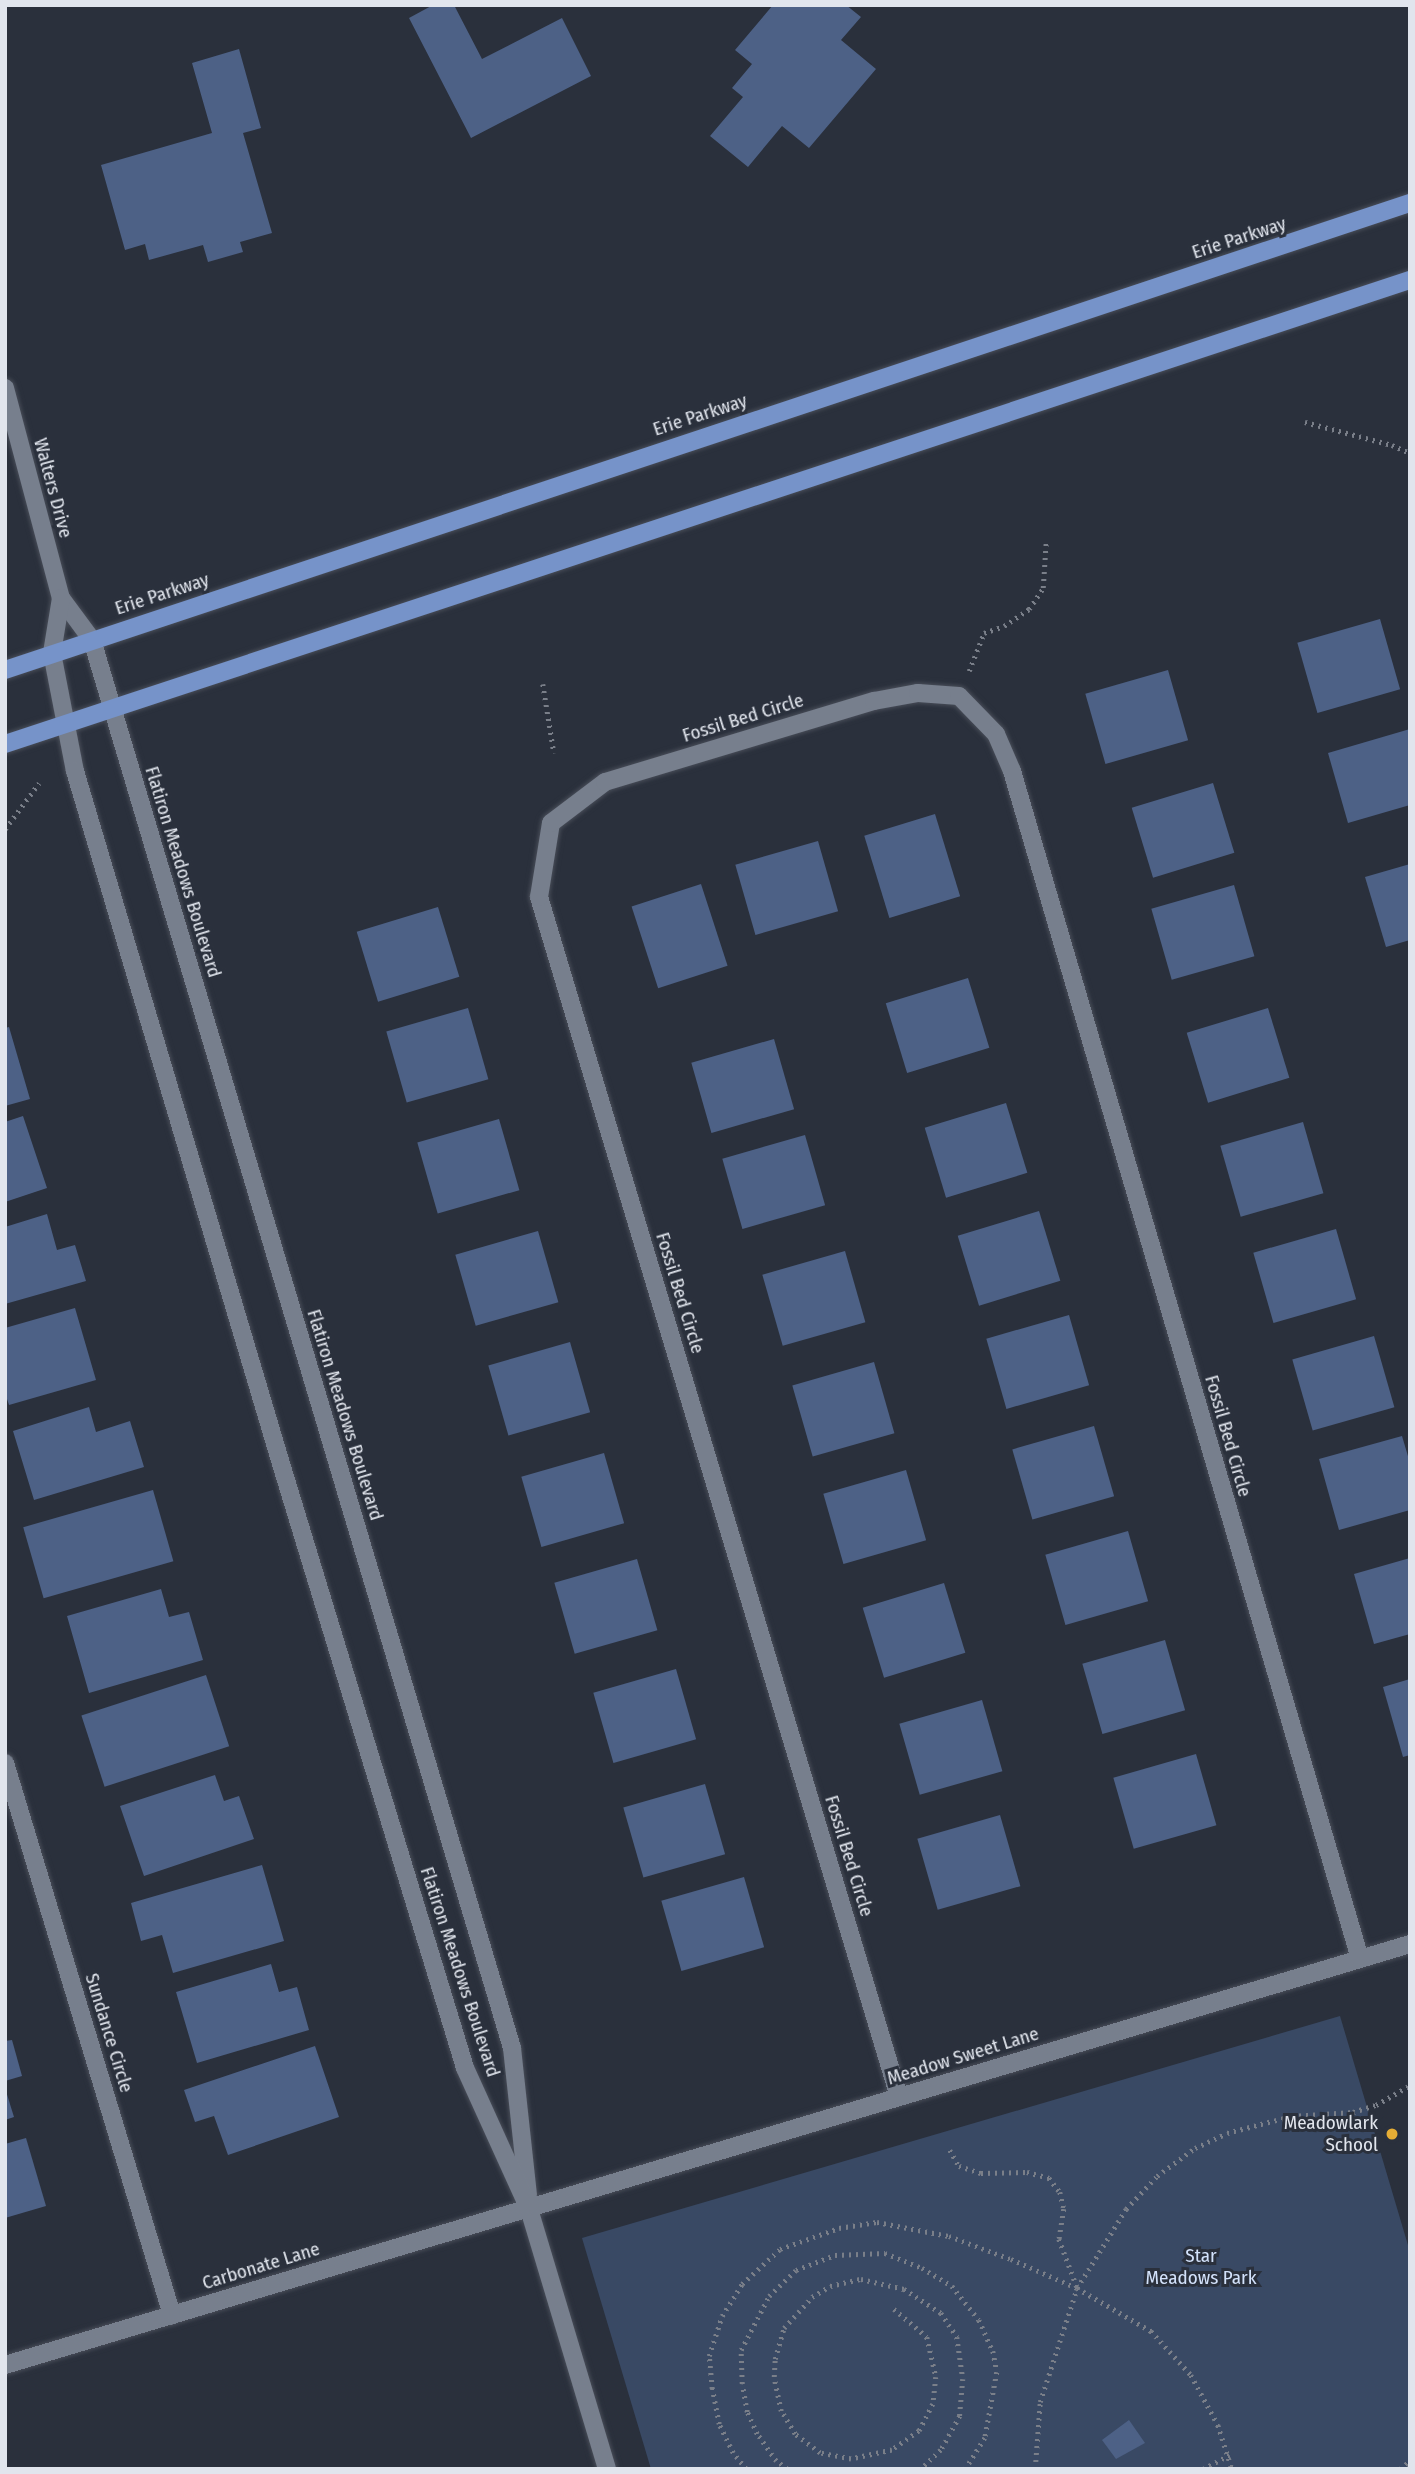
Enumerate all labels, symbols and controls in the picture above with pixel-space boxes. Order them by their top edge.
street label: Erie Parkway [1189,212,1289,264]
street label: Erie Parkway [650,389,750,441]
street label: Walters Drive [29,436,77,540]
street label: Erie Parkway [112,568,212,620]
street label: Fossil Bed Circle [680,689,806,747]
street label: Flatiron Meadows Boulevard [140,764,226,980]
street label: Fossil Bed Circle [651,1230,709,1356]
street label: Flatiron Meadows Boulevard [302,1307,388,1523]
street label: Fossil Bed Circle [1200,1373,1256,1499]
street label: Fossil Bed Circle [820,1793,878,1919]
street label: Flatiron Meadows Boulevard [415,1864,505,2080]
street label: Sundance Circle [80,1971,138,2095]
street label: Meadow Sweet Lane [884,2022,1042,2090]
place label: Meadowlark School [1284,2112,1378,2156]
marker: Meadowlark School [1384,2126,1400,2142]
street label: Carbonate Lane [200,2237,322,2295]
park label: Star Meadows Park [1146,2245,1256,2289]

